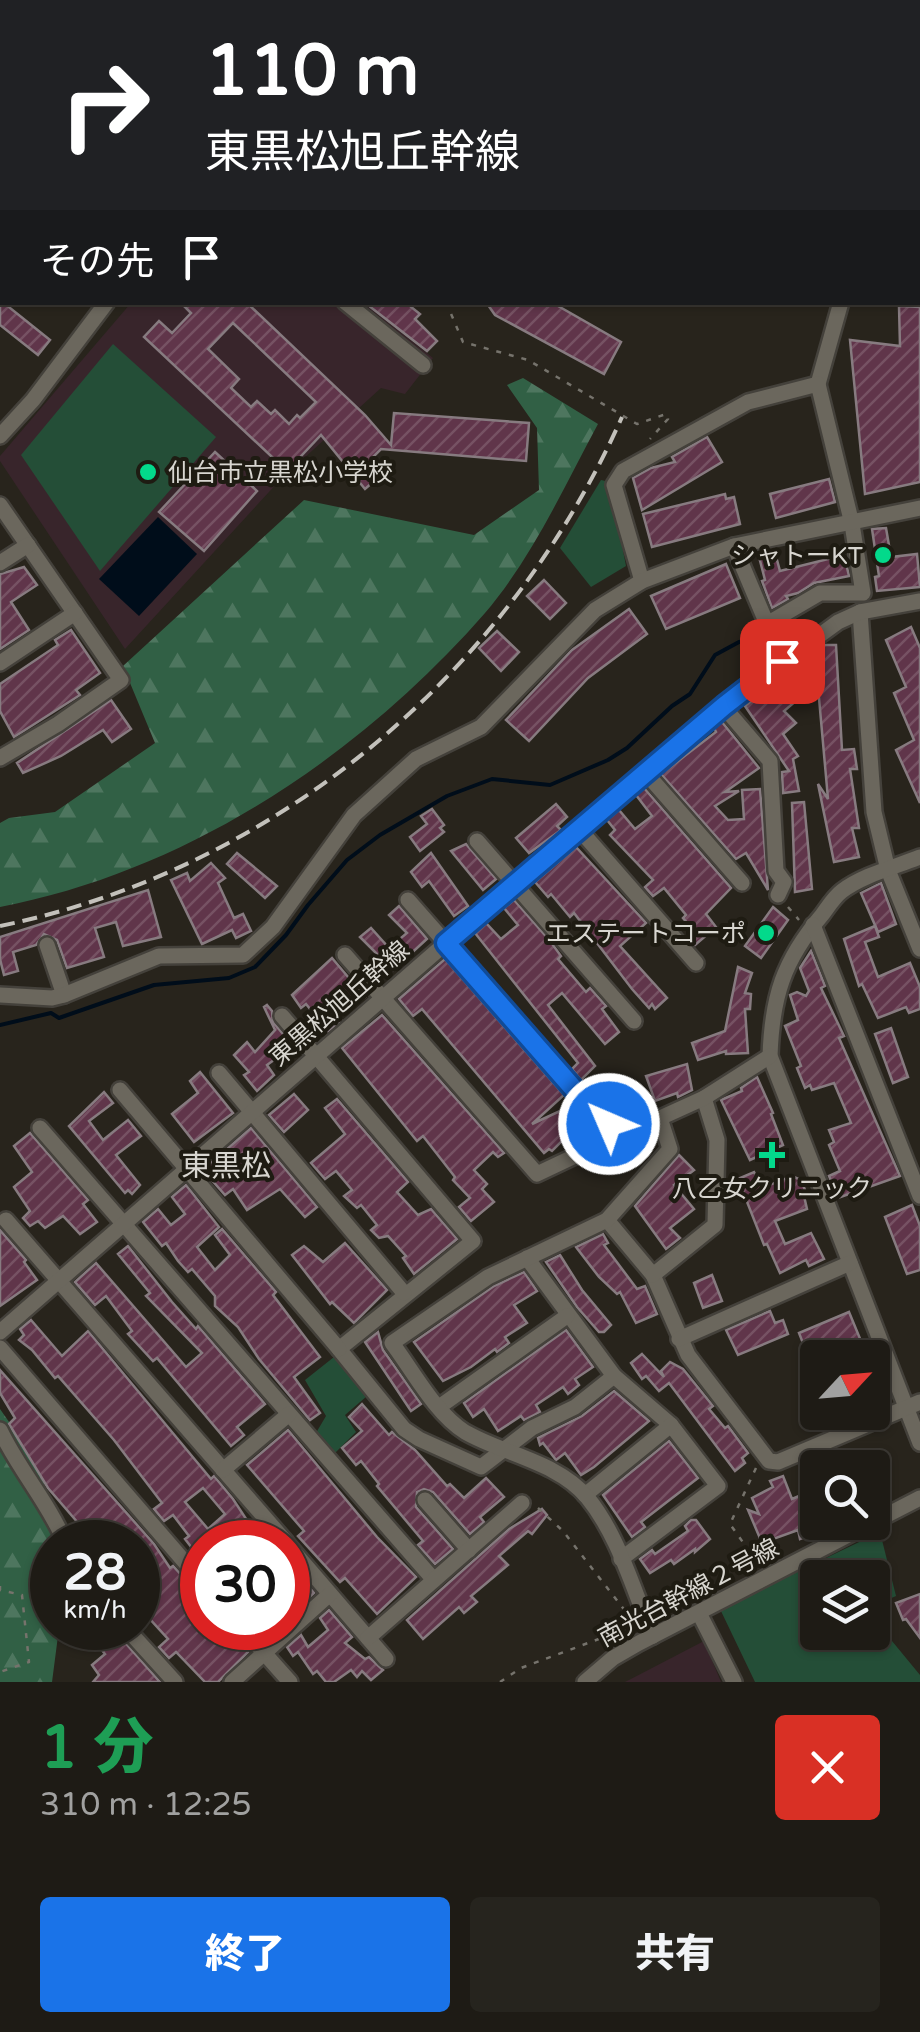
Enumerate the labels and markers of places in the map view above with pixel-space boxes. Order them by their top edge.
place label: 仙台市立黒松小学校 [168,458,393,488]
marker: 仙台市立黒松小学校 [137,461,159,483]
place label: シャトーKT [731,541,863,571]
marker: シャトーKT [872,544,894,566]
pin [740,619,825,704]
place label: エステートコーポ [546,919,746,949]
marker: エステートコーポ [755,922,777,944]
marker: 八乙女クリニック [759,1142,785,1168]
place label: 八乙女クリニック [672,1174,872,1204]

